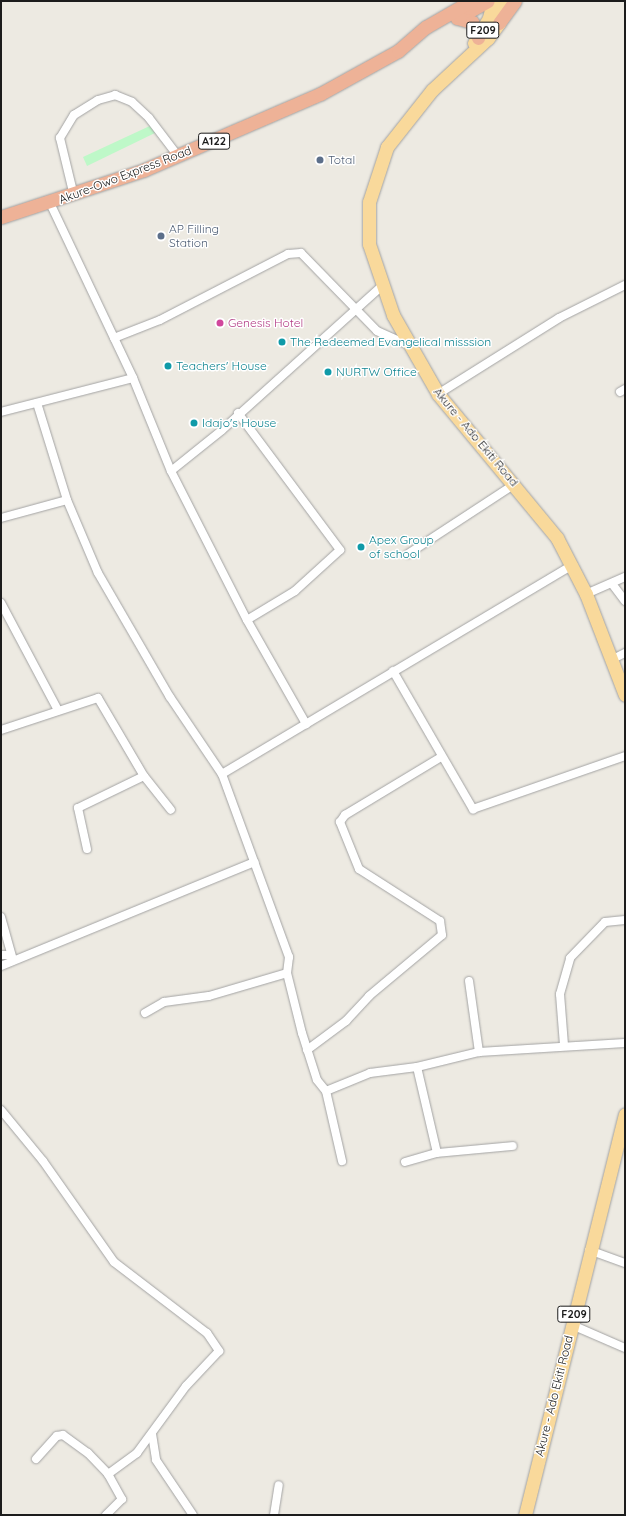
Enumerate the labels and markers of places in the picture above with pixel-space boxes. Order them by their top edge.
place label: Total [328,153,355,167]
marker: Total [315,155,325,165]
place label: AP Filling Station [169,222,219,250]
marker: AP Filling Station [156,231,166,241]
place label: Genesis Hotel [228,316,303,330]
marker: Genesis Hotel [215,318,225,328]
place label: The Redeemed Evangelical misssion [290,335,491,349]
marker: The Redeemed Evangelical misssion [277,337,287,347]
place label: Teachers' House [176,359,267,373]
marker: Teachers' House [163,361,173,371]
place label: NURTW Office [336,365,417,379]
marker: NURTW Office [323,367,333,377]
place label: Idajo's House [202,416,276,430]
marker: Idajo's House [189,418,199,428]
place label: Apex Group of school [369,533,434,561]
marker: Apex Group of school [356,542,366,552]

